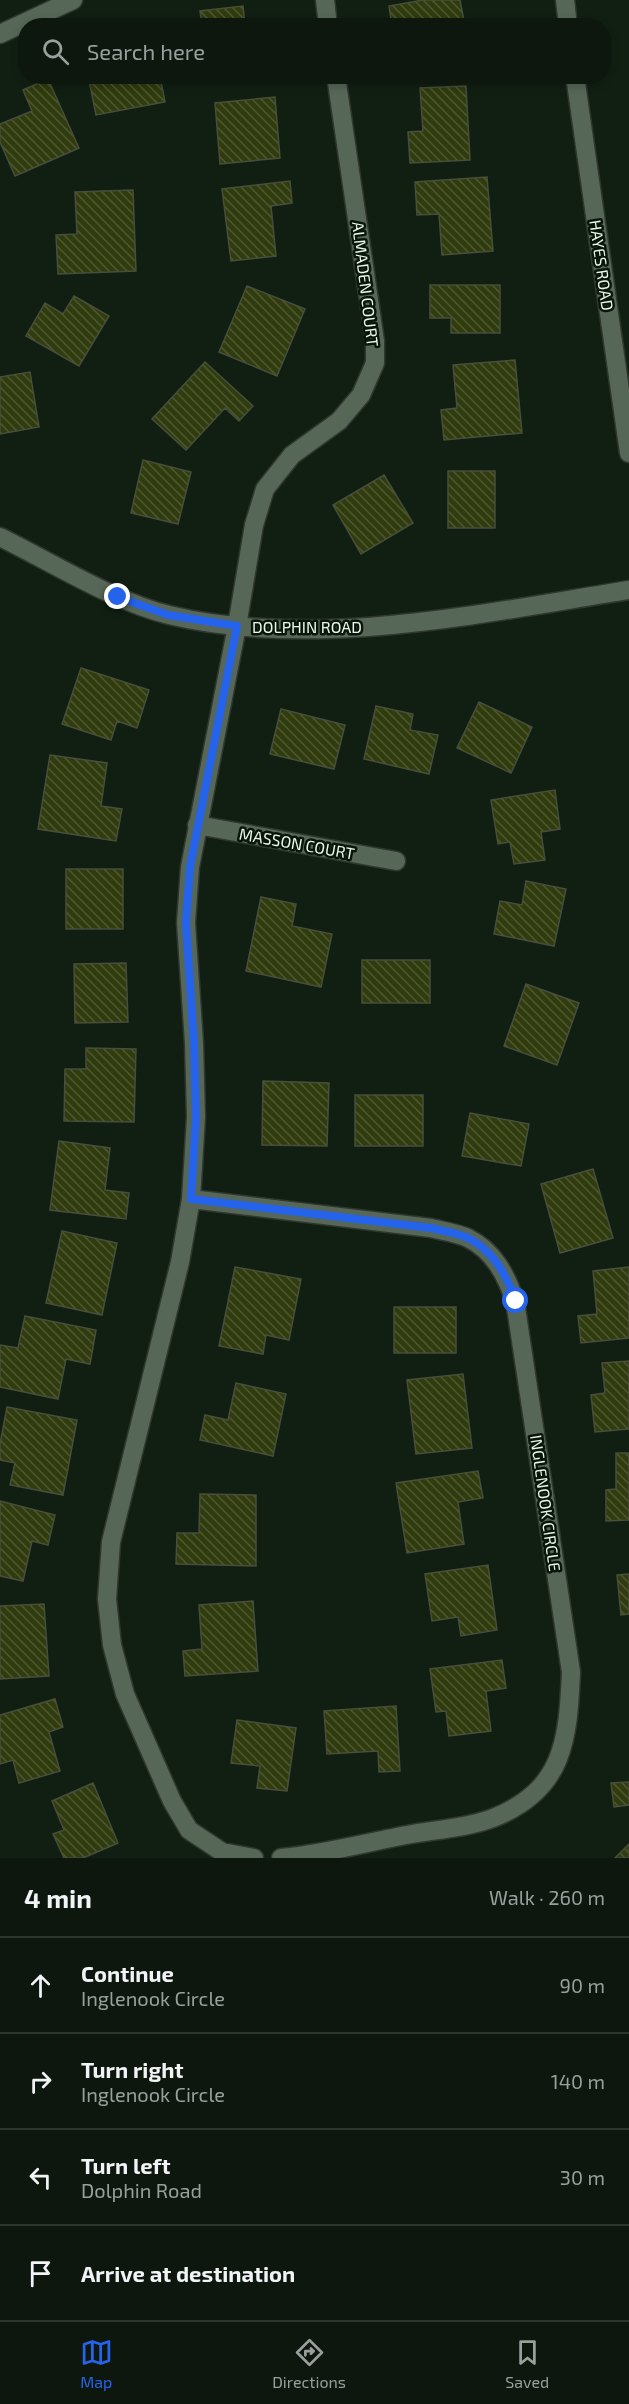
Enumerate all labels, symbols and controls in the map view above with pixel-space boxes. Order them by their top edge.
search box [18,18,611,84]
icon: search [39,35,72,68]
text: Search here [87,38,205,64]
street label: HAYES ROAD [586,218,618,312]
street label: ALMADEN COURT [349,220,383,348]
route end [104,583,130,609]
street label: DOLPHIN ROAD [252,617,362,636]
street label: MASSON COURT [238,824,356,862]
route start [502,1287,528,1313]
street label: INGLENOOK CIRCLE [527,1433,565,1573]
text: 4 min [24,1882,92,1913]
text: Walk · 260 m [489,1885,605,1909]
text: Continue [81,1960,174,1986]
icon: ahead [24,1969,57,2002]
text: 90 m [560,1973,605,1997]
text: Inglenook Circle [81,1986,225,2010]
text: Turn right [81,2056,183,2082]
icon: right [24,2065,57,2098]
text: 140 m [551,2069,605,2093]
text: Inglenook Circle [81,2082,225,2106]
text: Turn left [81,2152,170,2178]
icon: left [24,2161,57,2194]
text: 30 m [560,2165,605,2189]
text: Dolphin Road [81,2178,202,2202]
icon: arrive [24,2257,57,2290]
text: Arrive at destination [81,2260,295,2286]
tab: Map [80,2336,113,2391]
tab: Directions [272,2336,346,2391]
tab: Saved [505,2336,549,2391]

